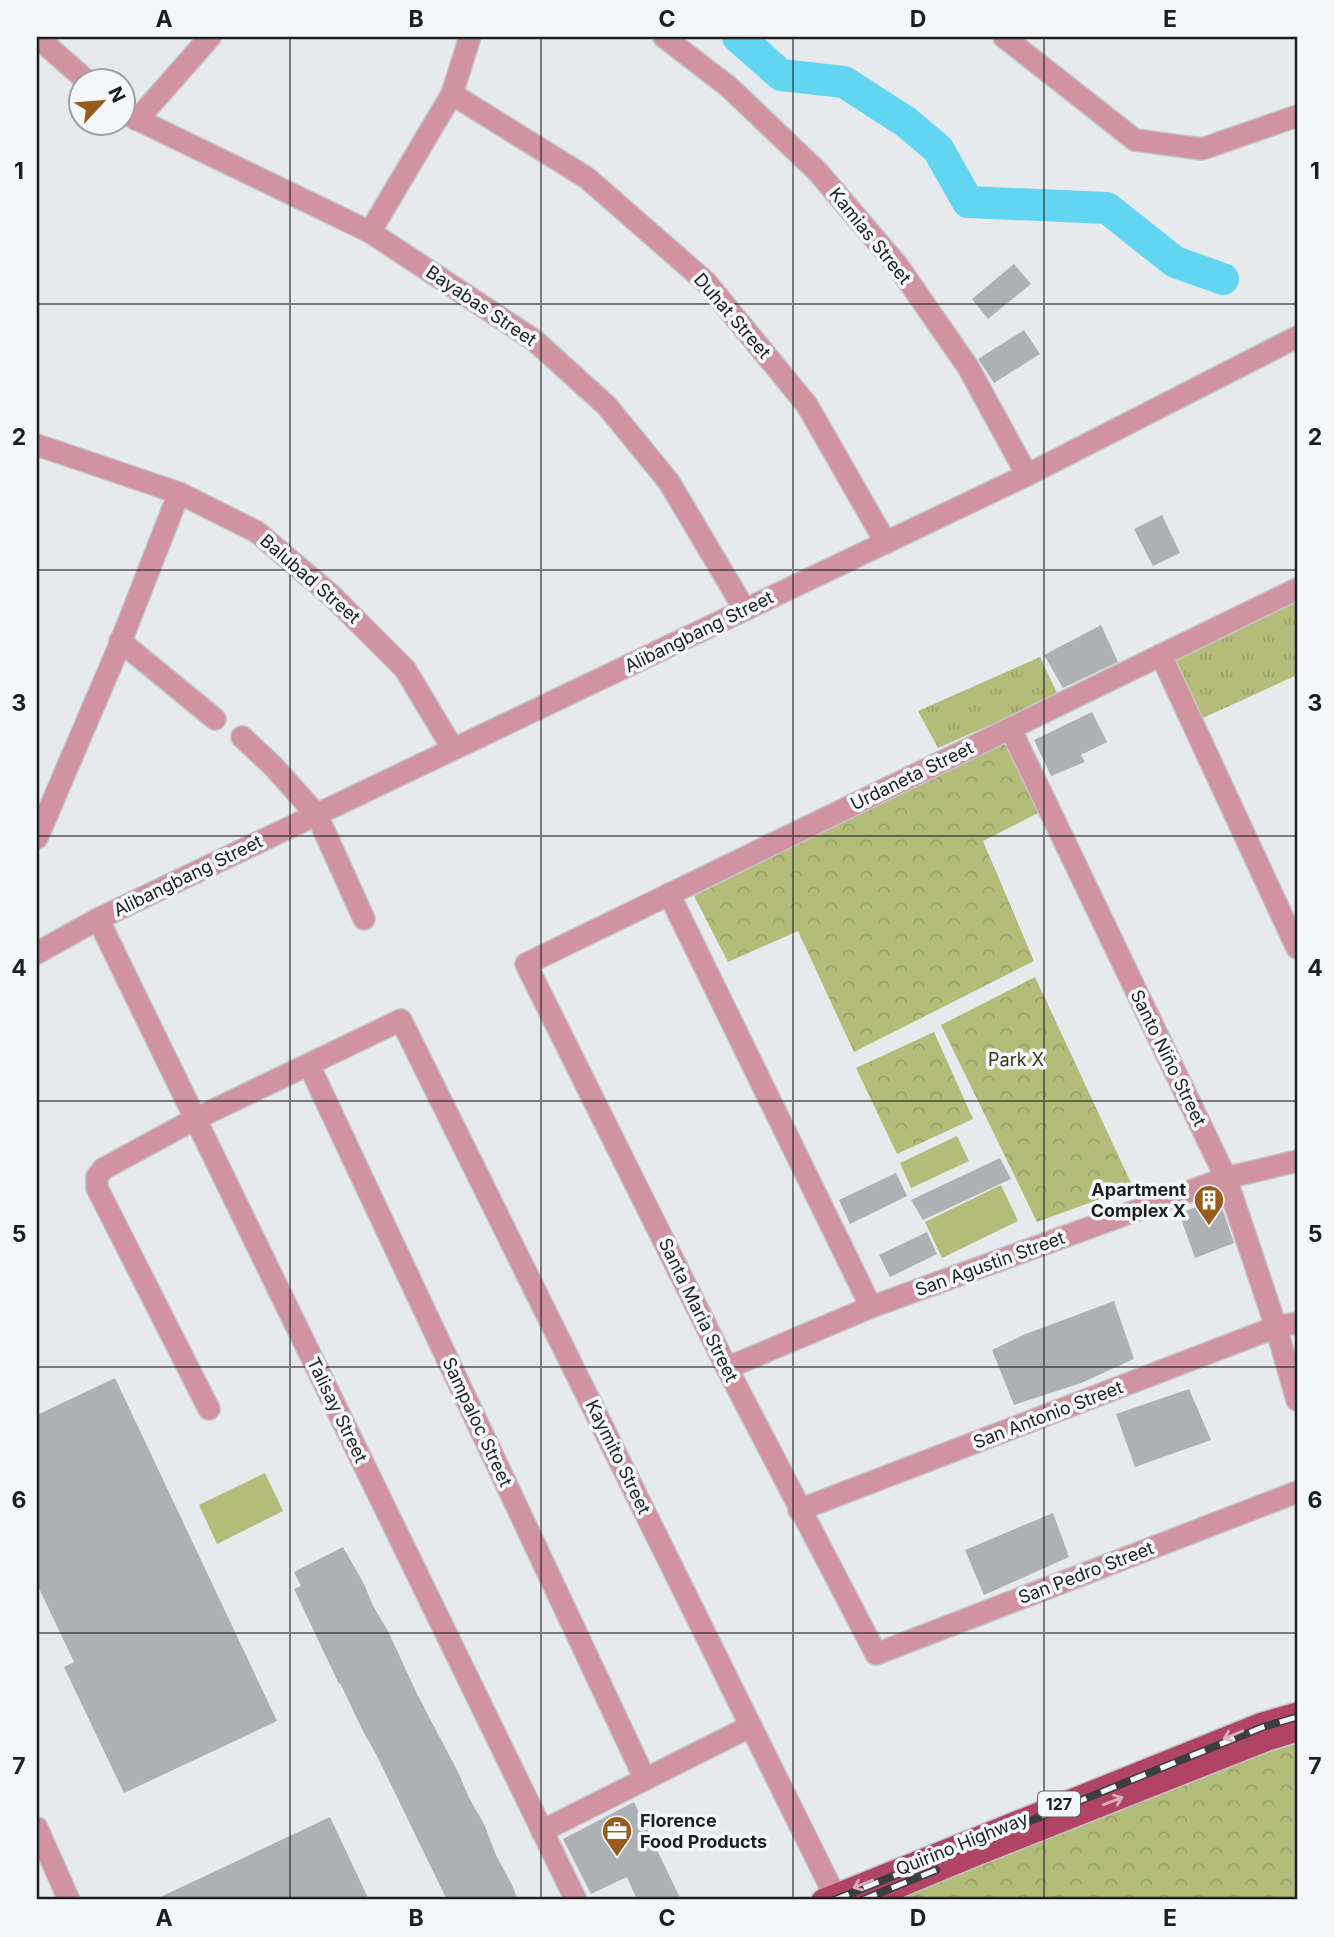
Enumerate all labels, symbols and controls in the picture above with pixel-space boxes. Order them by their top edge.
text: A [155,5,173,33]
text: B [408,5,424,33]
text: C [658,5,676,33]
text: D [910,5,926,33]
text: E [1163,5,1177,33]
north arrow [66,66,136,136]
text: N [103,83,130,106]
text: 1 [14,157,24,185]
text: 1 [1310,157,1320,185]
street label: Kamias Street [825,183,916,288]
street label: Bayabas Street [422,261,540,350]
street label: Duhat Street [690,269,775,363]
text: 2 [12,423,26,451]
text: 2 [1308,423,1322,451]
street label: Balubad Street [256,530,364,628]
street label: Alibangbang Street [621,586,777,677]
text: 3 [12,689,26,717]
text: 3 [1308,689,1322,717]
street label: Urdaneta Street [847,737,977,814]
street label: Alibangbang Street [110,830,266,921]
text: 4 [11,954,27,982]
text: 4 [1307,954,1323,982]
street label: Santo Niño Street [1126,986,1211,1129]
park label: Park X [988,1049,1044,1070]
place label: Apartment Complex X [1091,1179,1186,1221]
building icon: Apartment Complex X [1192,1183,1226,1227]
text: 5 [12,1220,26,1248]
text: 5 [1308,1220,1322,1248]
street label: San Agustin Street [912,1227,1068,1300]
street label: Santa Maria Street [655,1235,742,1385]
street label: Talisay Street [303,1354,372,1466]
street label: Sampaloc Street [438,1354,517,1490]
street label: San Antonio Street [970,1376,1126,1453]
street label: Kaymito Street [582,1396,655,1517]
text: 6 [12,1486,26,1514]
text: 6 [1308,1486,1322,1514]
street label: San Pedro Street [1015,1537,1157,1608]
one-way arrow [1222,1729,1244,1742]
text: 7 [12,1752,26,1780]
text: 7 [1308,1752,1322,1780]
road number: 127 [1038,1792,1080,1816]
one-way arrow [1102,1794,1124,1807]
street label: Quirino Highway [893,1807,1031,1880]
place label: Florence Food Products [640,1810,767,1852]
office icon: Florence Food Products [600,1814,634,1858]
one-way arrow [852,1878,874,1891]
text: A [155,1904,173,1932]
text: B [408,1904,424,1932]
text: C [658,1904,676,1932]
text: D [910,1904,926,1932]
text: E [1163,1904,1177,1932]

